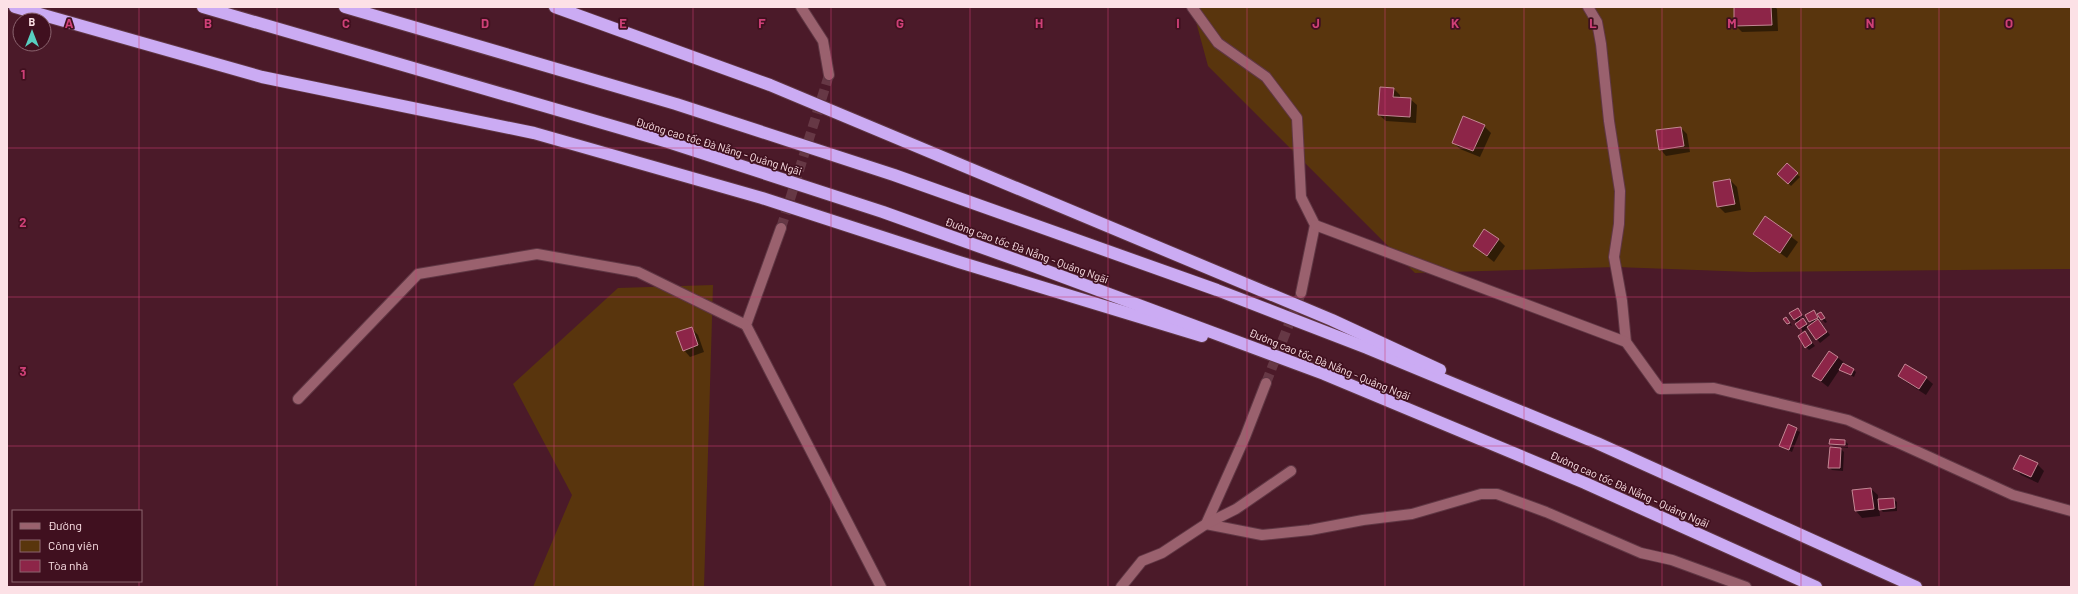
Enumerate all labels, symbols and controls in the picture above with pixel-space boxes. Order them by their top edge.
north arrow [12,12,52,52]
text: B [29,15,36,28]
text: A [65,15,74,31]
text: B [204,15,212,31]
text: C [342,15,350,31]
text: D [481,15,489,31]
text: E [619,15,627,31]
text: F [758,15,766,31]
text: G [896,15,904,31]
text: H [1035,15,1043,31]
text: I [1176,15,1180,31]
text: J [1312,15,1320,31]
text: K [1451,15,1459,31]
text: L [1589,15,1597,31]
text: M [1727,15,1737,31]
text: N [1866,15,1874,31]
text: O [2005,15,2013,31]
text: 1 [21,66,25,82]
street label: Đường cao tốc Đà Nẵng - Quảng Ngãi [634,115,804,178]
text: 2 [19,214,27,230]
street label: Đường cao tốc Đà Nẵng - Quảng Ngãi [944,214,1111,286]
street label: Đường cao tốc Đà Nẵng - Quảng Ngãi [1247,326,1413,402]
text: 3 [19,363,27,379]
street label: Đường cao tốc Đà Nẵng - Quảng Ngãi [1548,448,1712,530]
legend [12,510,142,582]
text: Đường [48,518,82,532]
text: Công viên [48,538,99,552]
text: Tòa nhà [48,558,88,572]

